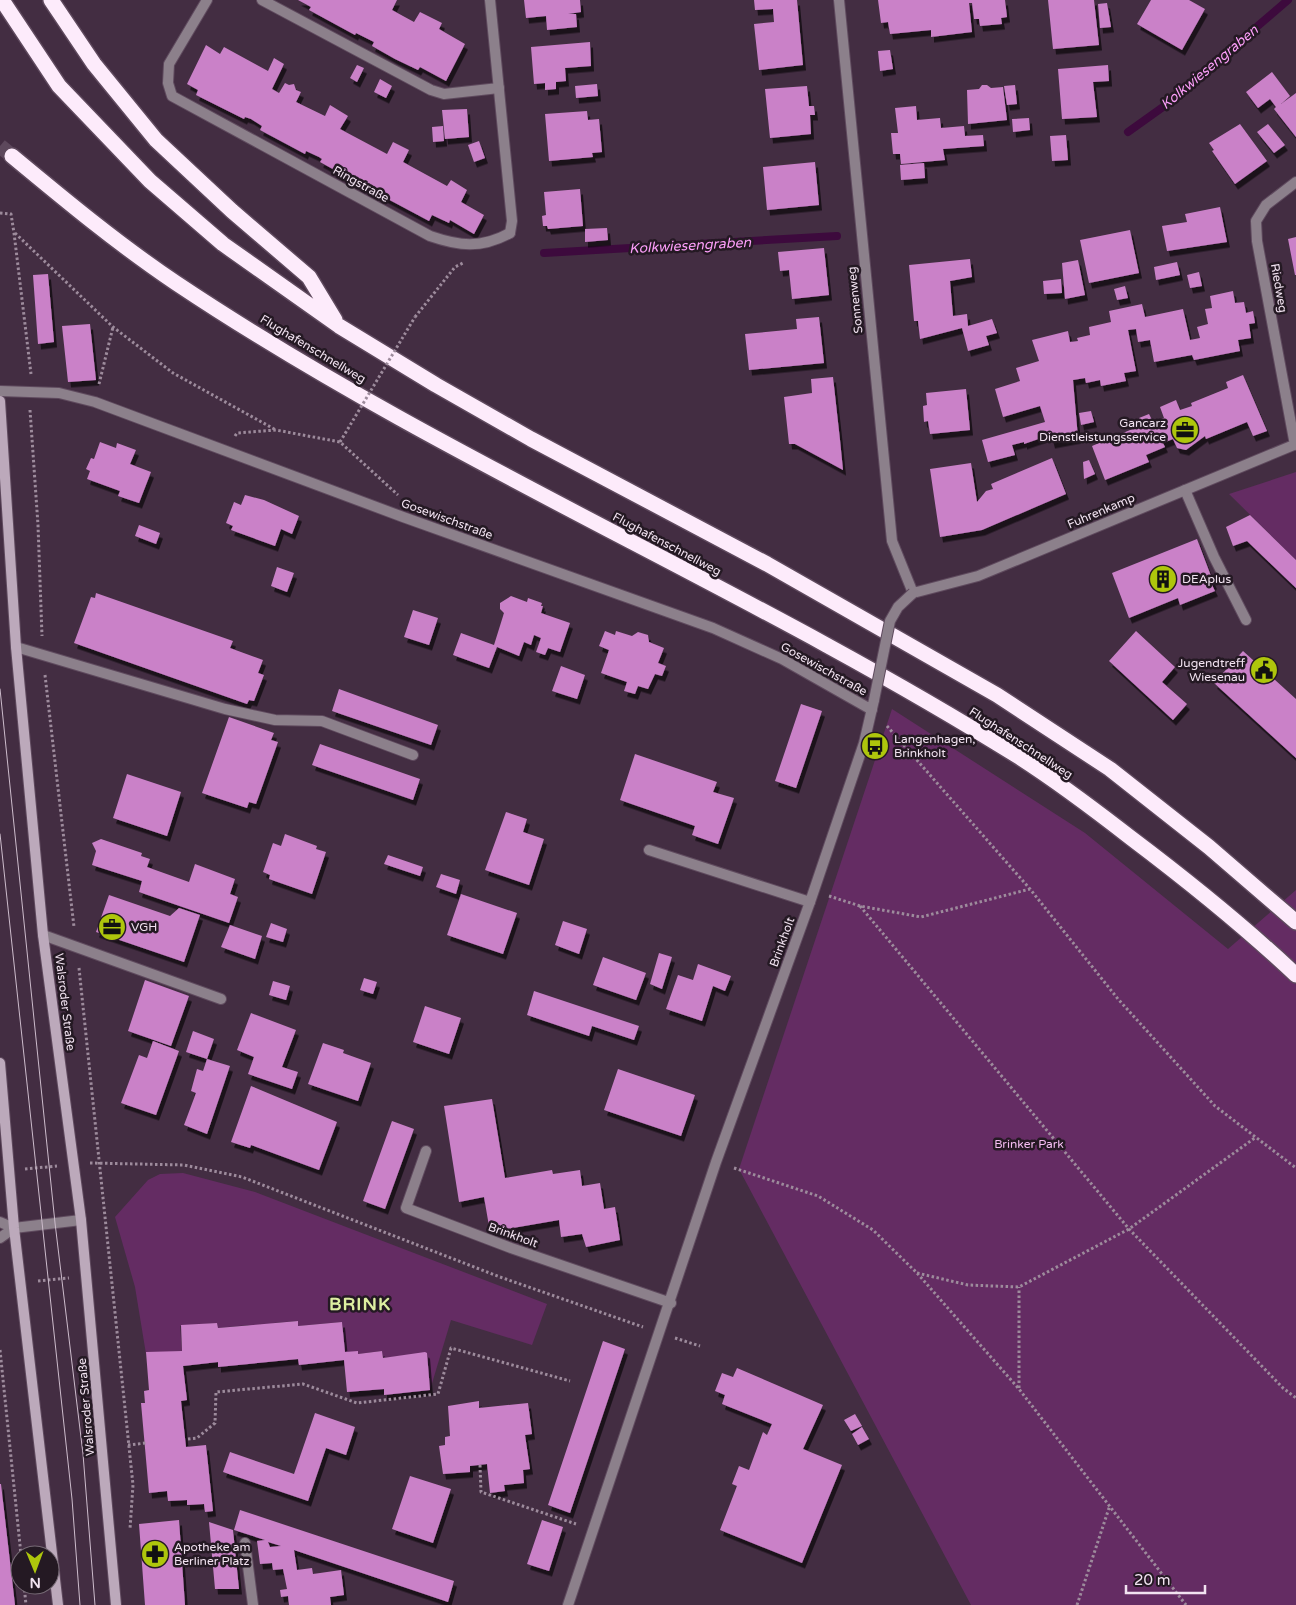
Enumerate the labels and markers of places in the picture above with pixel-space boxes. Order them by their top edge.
office icon: Gancarz Dienstleistungsservice [1170,415,1200,445]
place label: Gancarz Dienstleistungsservice [1039,416,1166,444]
building icon: DEAplus [1148,564,1178,594]
place label: DEAplus [1182,572,1231,586]
public building icon: Jugendtreff Wiesenau [1249,655,1279,685]
place label: Jugendtreff Wiesenau [1178,656,1246,684]
bus stop icon: Langenhagen, Brinkholt [860,731,890,761]
place label: Langenhagen, Brinkholt [894,732,975,760]
office icon: VGH [97,912,127,942]
place label: VGH [131,920,157,934]
pharmacy icon: Apotheke am Berliner Platz [140,1539,170,1569]
place label: Apotheke am Berliner Platz [174,1540,251,1568]

